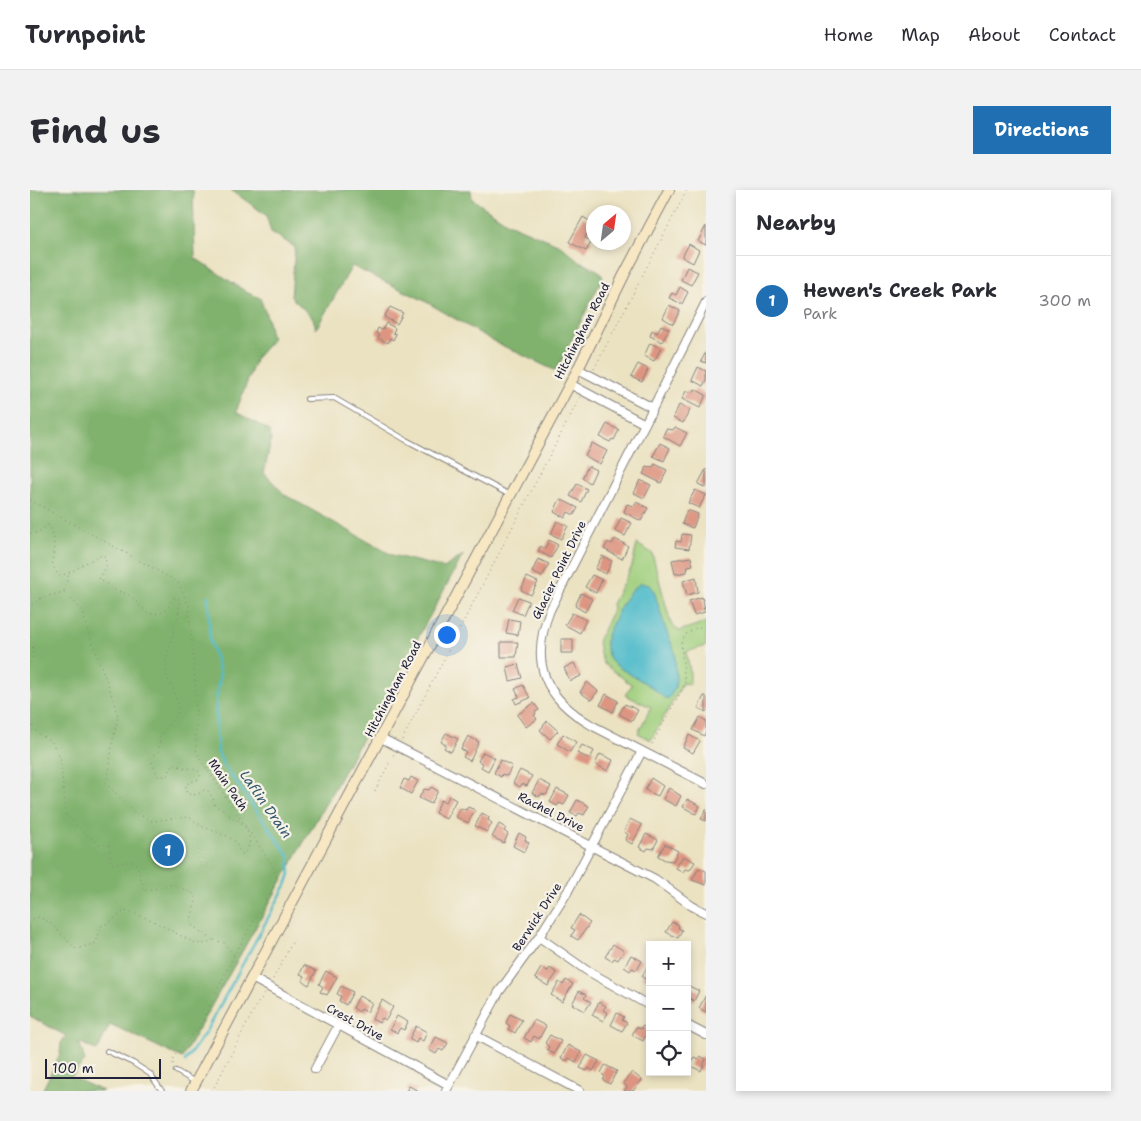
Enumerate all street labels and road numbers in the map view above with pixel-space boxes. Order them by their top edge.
street label: Hitchingham Road [551,279,614,382]
street label: Glacier Point Drive [528,518,590,622]
street label: Hitchingham Road [361,638,425,740]
street label: Main Path [205,756,251,814]
street label: Rachel Drive [515,788,587,836]
street label: Berwick Drive [509,879,565,954]
street label: Crest Drive [324,1000,387,1044]

